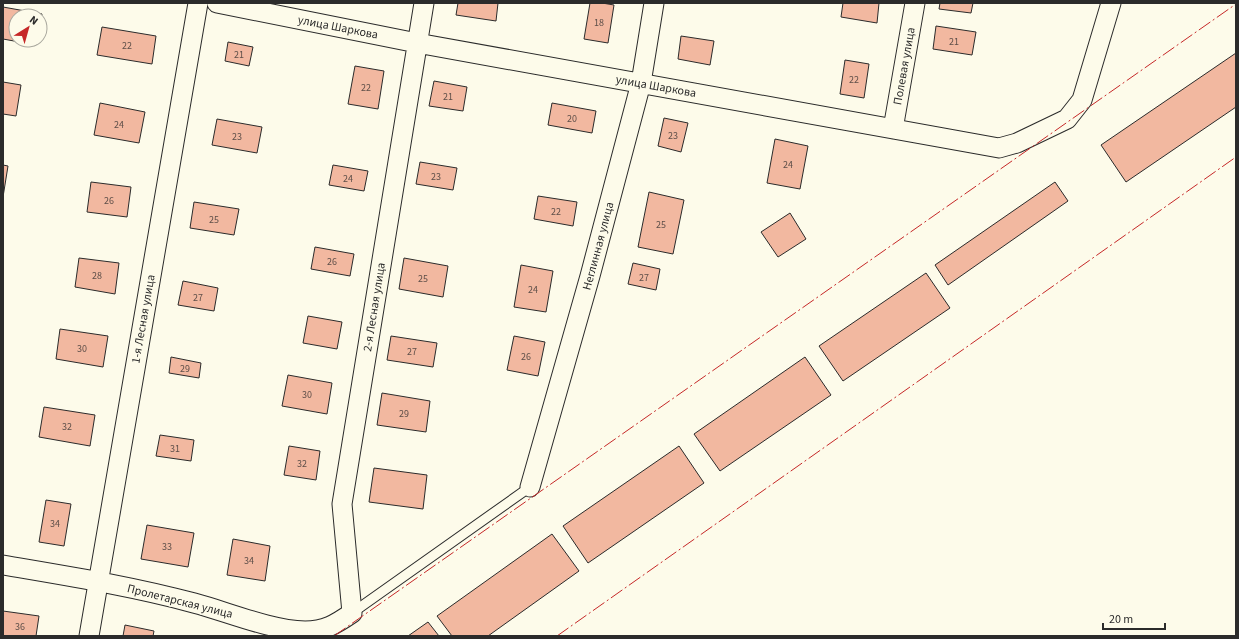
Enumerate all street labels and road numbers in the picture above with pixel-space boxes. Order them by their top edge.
street label: улица Шаркова [296,11,380,44]
street label: Полевая улица [889,26,920,106]
street label: улица Шаркова [614,71,698,102]
street label: Неглинная улица [579,200,618,292]
street label: 2-я Лесная улица [359,261,390,353]
street label: 1-я Лесная улица [127,273,160,365]
street label: Пролетарская улица [125,580,235,623]

